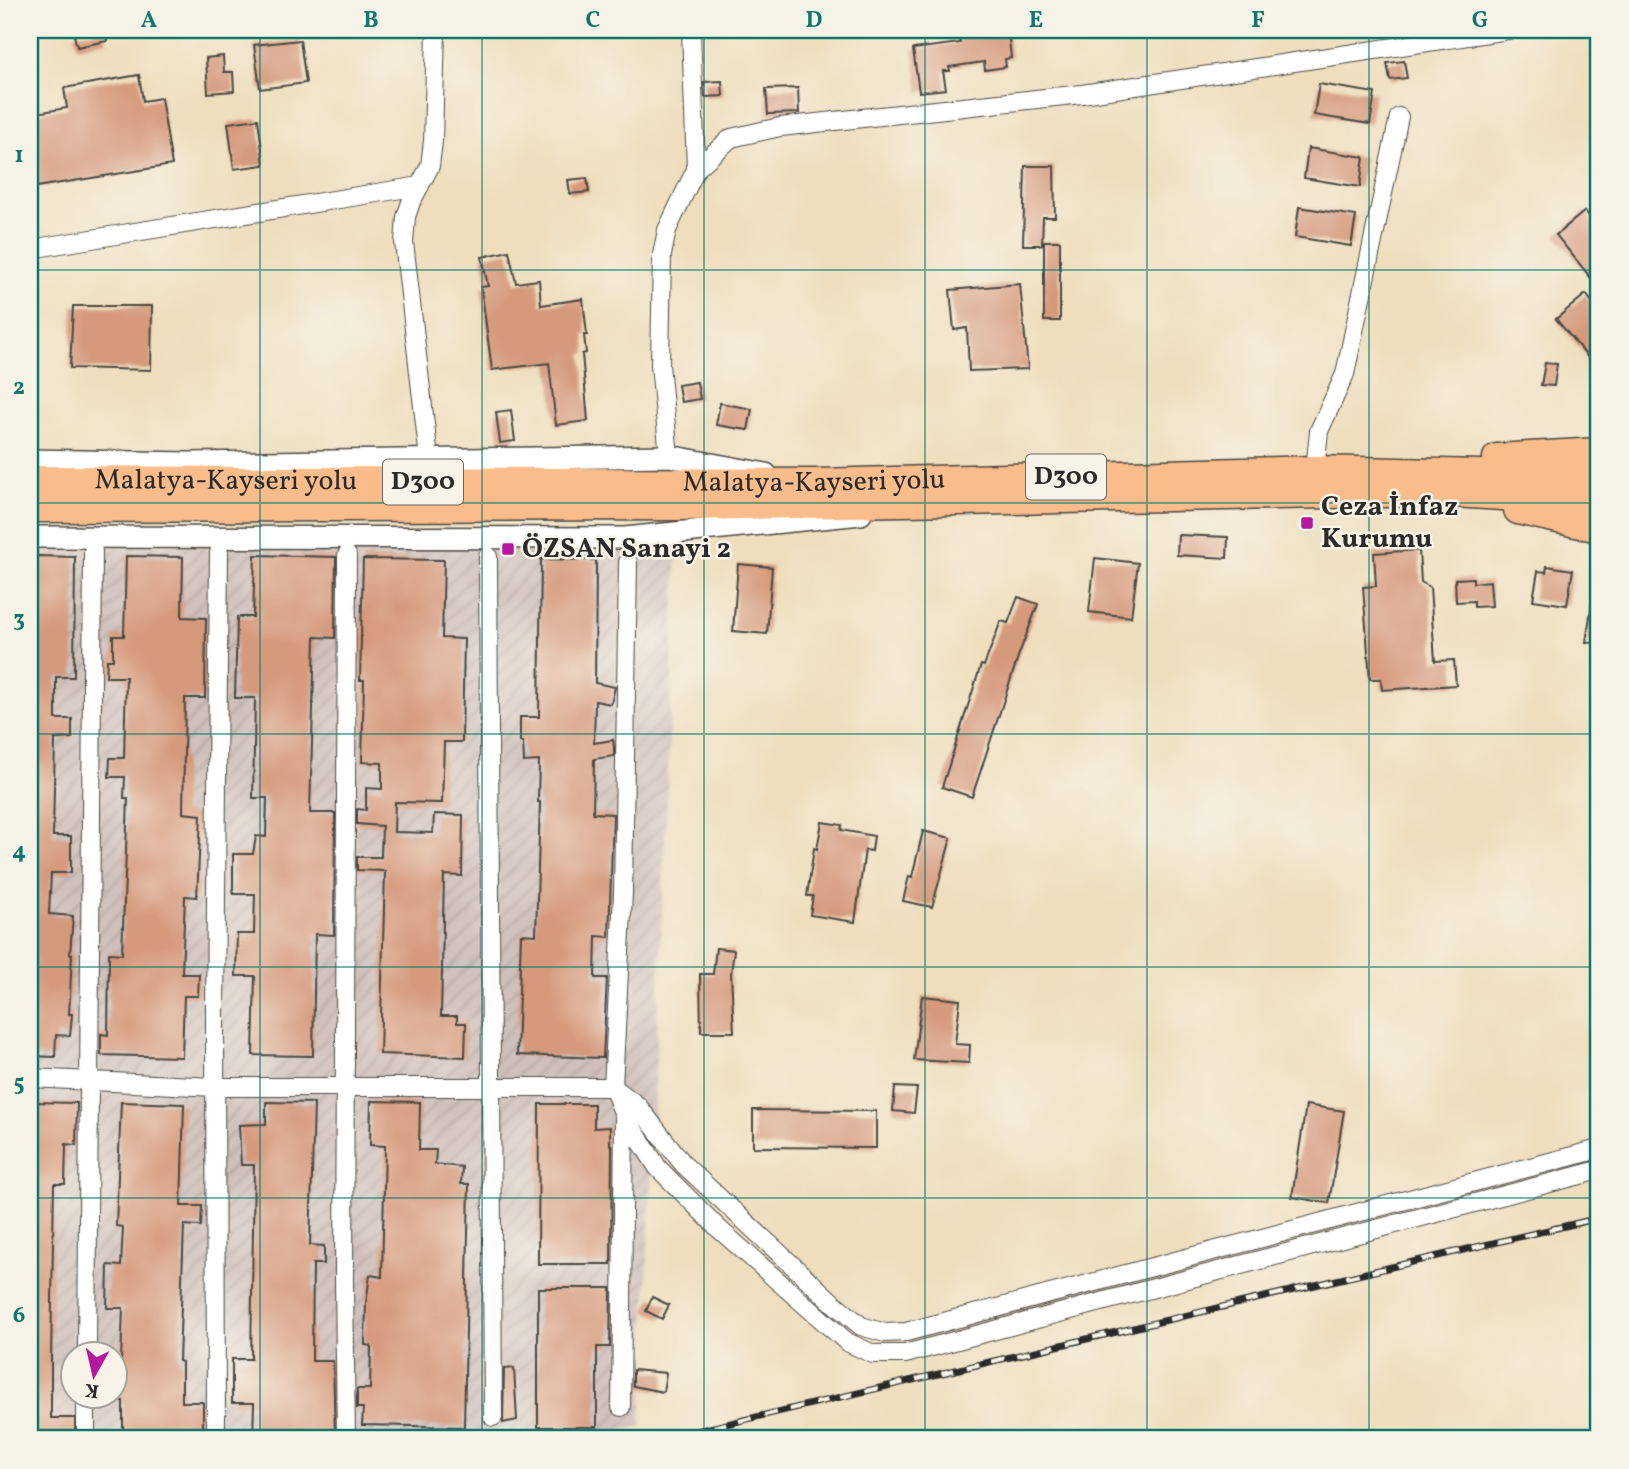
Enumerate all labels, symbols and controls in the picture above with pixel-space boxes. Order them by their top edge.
text: A [141,5,157,37]
text: B [363,5,379,37]
text: C [586,5,600,37]
text: D [806,5,823,37]
text: E [1029,5,1043,37]
text: F [1251,5,1265,37]
text: G [1472,5,1488,37]
text: 1 [14,140,24,172]
text: 2 [13,372,25,404]
road number: D300 [1026,454,1106,499]
road number: D300 [383,460,463,504]
street label: Malatya-Kayseri yolu [682,460,946,503]
street label: Malatya-Kayseri yolu [94,461,358,501]
place label: Ceza İnfaz Kurumu [1321,488,1458,559]
marker: Ceza İnfaz Kurumu [1299,515,1315,531]
place label: ÖZSAN Sanayi 2 [522,530,731,569]
marker: ÖZSAN Sanayi 2 [500,541,516,557]
text: 3 [13,604,25,636]
text: 4 [12,836,26,868]
text: 5 [13,1068,25,1100]
text: 6 [13,1300,25,1332]
north arrow [60,1340,130,1410]
text: K [83,1376,101,1404]

